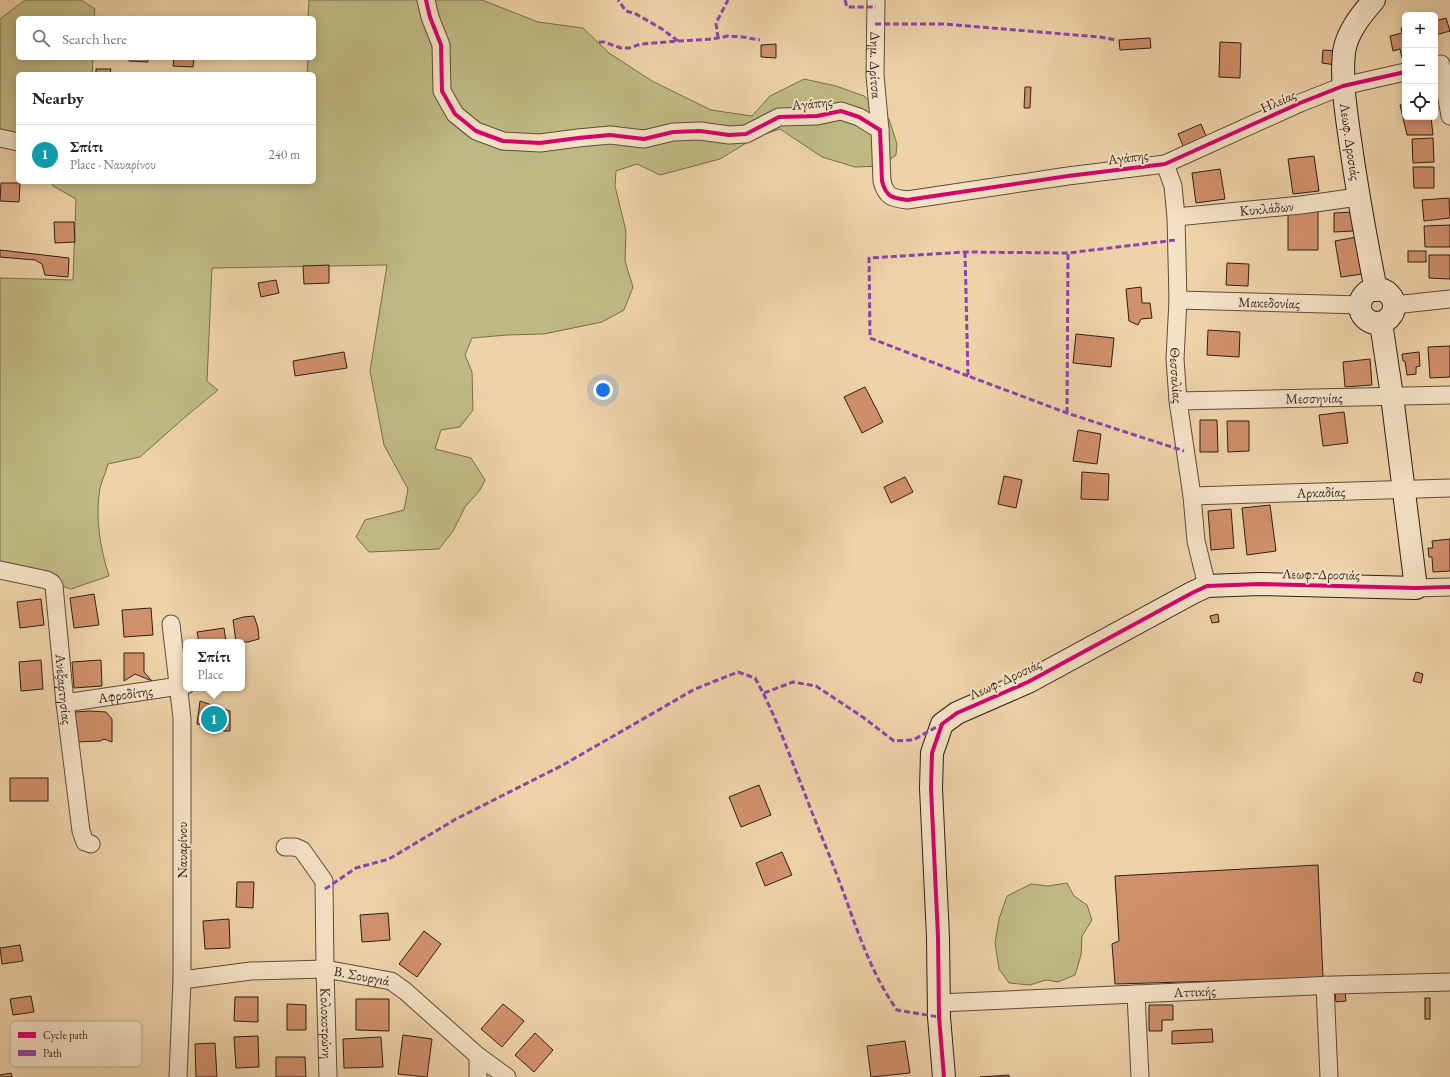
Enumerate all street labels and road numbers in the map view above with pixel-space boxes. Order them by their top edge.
street label: Δημ. Δρίτσα [866,31,886,100]
street label: Ηλείας [1257,85,1299,117]
street label: Αγάπης [790,92,833,114]
street label: Λεωφ. Δροσιάς [1336,101,1365,182]
street label: Αγάπης [1106,146,1149,169]
street label: Κυκλάδων [1239,197,1295,220]
street label: Μακεδονίας [1238,293,1300,312]
street label: Θεσσαλίας [1166,347,1187,404]
street label: Μεσσηνίας [1285,388,1343,408]
street label: Αρκαδίας [1295,482,1346,502]
street label: Λεωφ. Δροσιάς [1281,564,1360,584]
street label: Ανεξαρτησίας [51,652,77,726]
street label: Λεωφ. Δροσιάς [965,654,1044,704]
street label: Αφροδίτης [96,681,154,707]
street label: Ναυαρίνου [173,822,191,878]
street label: Β. Σουργιά [333,962,392,990]
street label: Αττικής [1172,981,1216,1001]
street label: Κολοκοτρώνη [317,987,336,1059]

